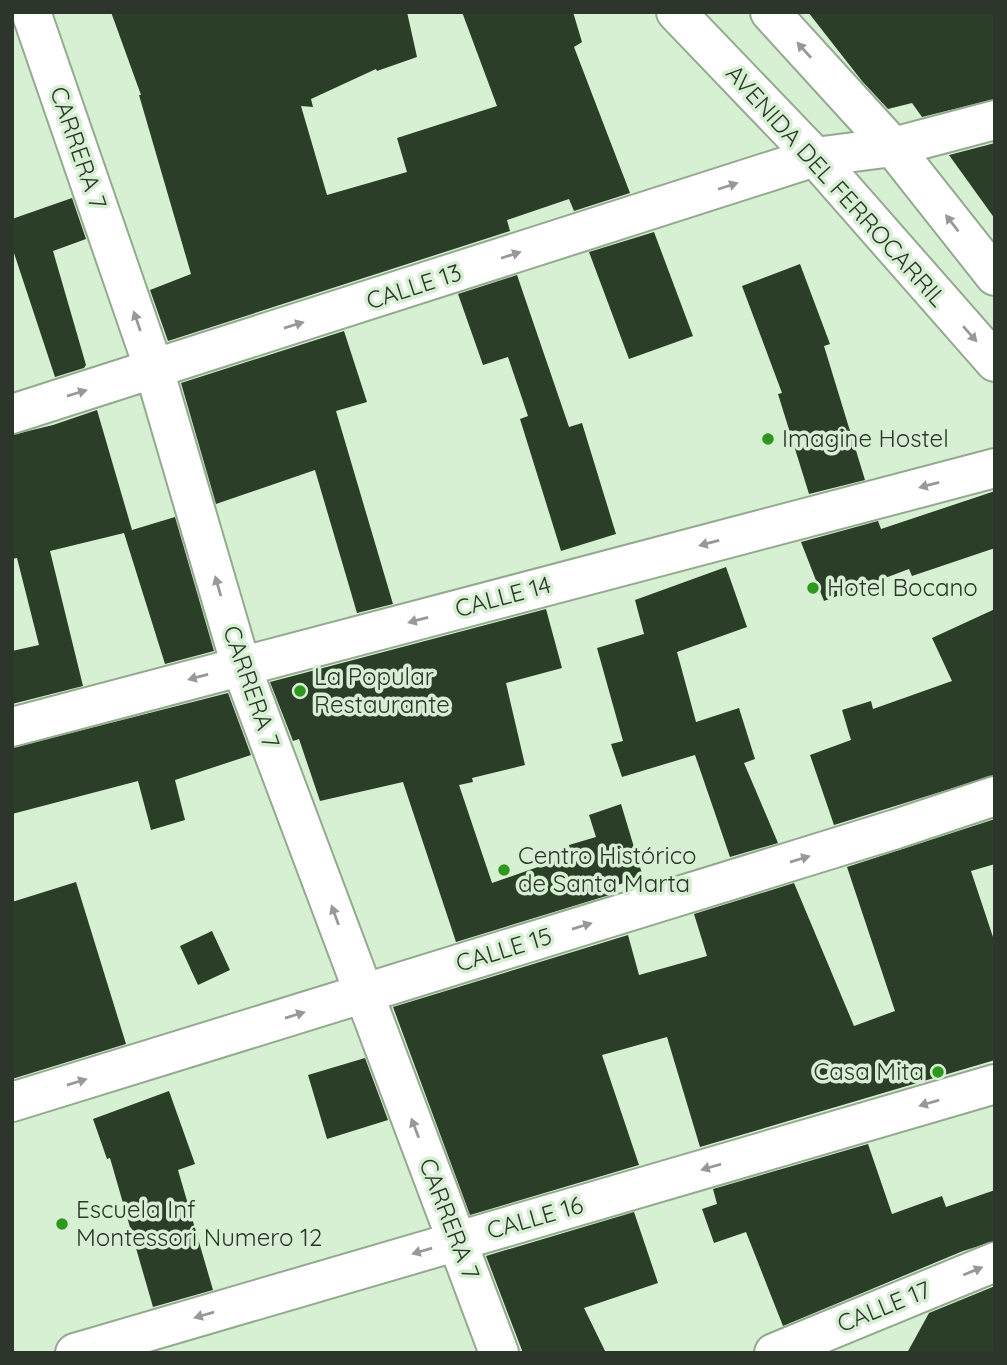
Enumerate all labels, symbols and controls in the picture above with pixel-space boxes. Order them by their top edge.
one-way arrow [796,41,812,59]
street label: AVENIDA DEL FERROCARRIL [720,58,954,313]
street label: CARRERA 7 [44,83,114,213]
one-way arrow [717,180,738,190]
one-way arrow [945,214,960,232]
one-way arrow [501,250,522,260]
street label: CALLE 13 [362,257,465,316]
one-way arrow [131,311,142,332]
one-way arrow [284,319,305,330]
one-way arrow [962,325,977,342]
one-way arrow [67,387,88,398]
place label: Imagine Hostel [782,423,949,453]
marker: Imagine Hostel [760,431,776,447]
one-way arrow [918,481,939,491]
one-way arrow [698,538,720,549]
street label: CALLE 14 [451,569,554,623]
place label: Hotel Bocano [827,572,978,602]
one-way arrow [212,575,222,596]
marker: Hotel Bocano [805,580,821,596]
one-way arrow [407,615,428,625]
street label: CARRERA 7 [217,622,287,752]
place label: La Popular Restaurante [314,661,450,719]
one-way arrow [187,673,208,683]
marker: La Popular Restaurante [292,683,308,699]
place label: Centro Histórico de Santa Marta [518,840,697,898]
one-way arrow [789,853,810,863]
marker: Centro Histórico de Santa Marta [496,862,512,878]
one-way arrow [329,905,340,926]
street label: CALLE 15 [452,920,555,978]
one-way arrow [572,920,593,930]
one-way arrow [284,1009,305,1019]
place label: Casa Mita [814,1056,924,1086]
marker: Casa Mita [930,1064,946,1080]
one-way arrow [67,1076,88,1087]
one-way arrow [918,1098,940,1109]
one-way arrow [409,1118,420,1139]
street label: CARRERA 7 [413,1154,487,1284]
one-way arrow [700,1162,721,1172]
street label: CALLE 16 [483,1189,586,1245]
place label: Escuela Inf Montessori Numero 12 [76,1194,322,1252]
marker: Escuela Inf Montessori Numero 12 [54,1216,70,1232]
one-way arrow [411,1247,432,1257]
one-way arrow [963,1265,983,1277]
street label: CALLE 17 [833,1274,935,1338]
one-way arrow [193,1311,214,1321]

